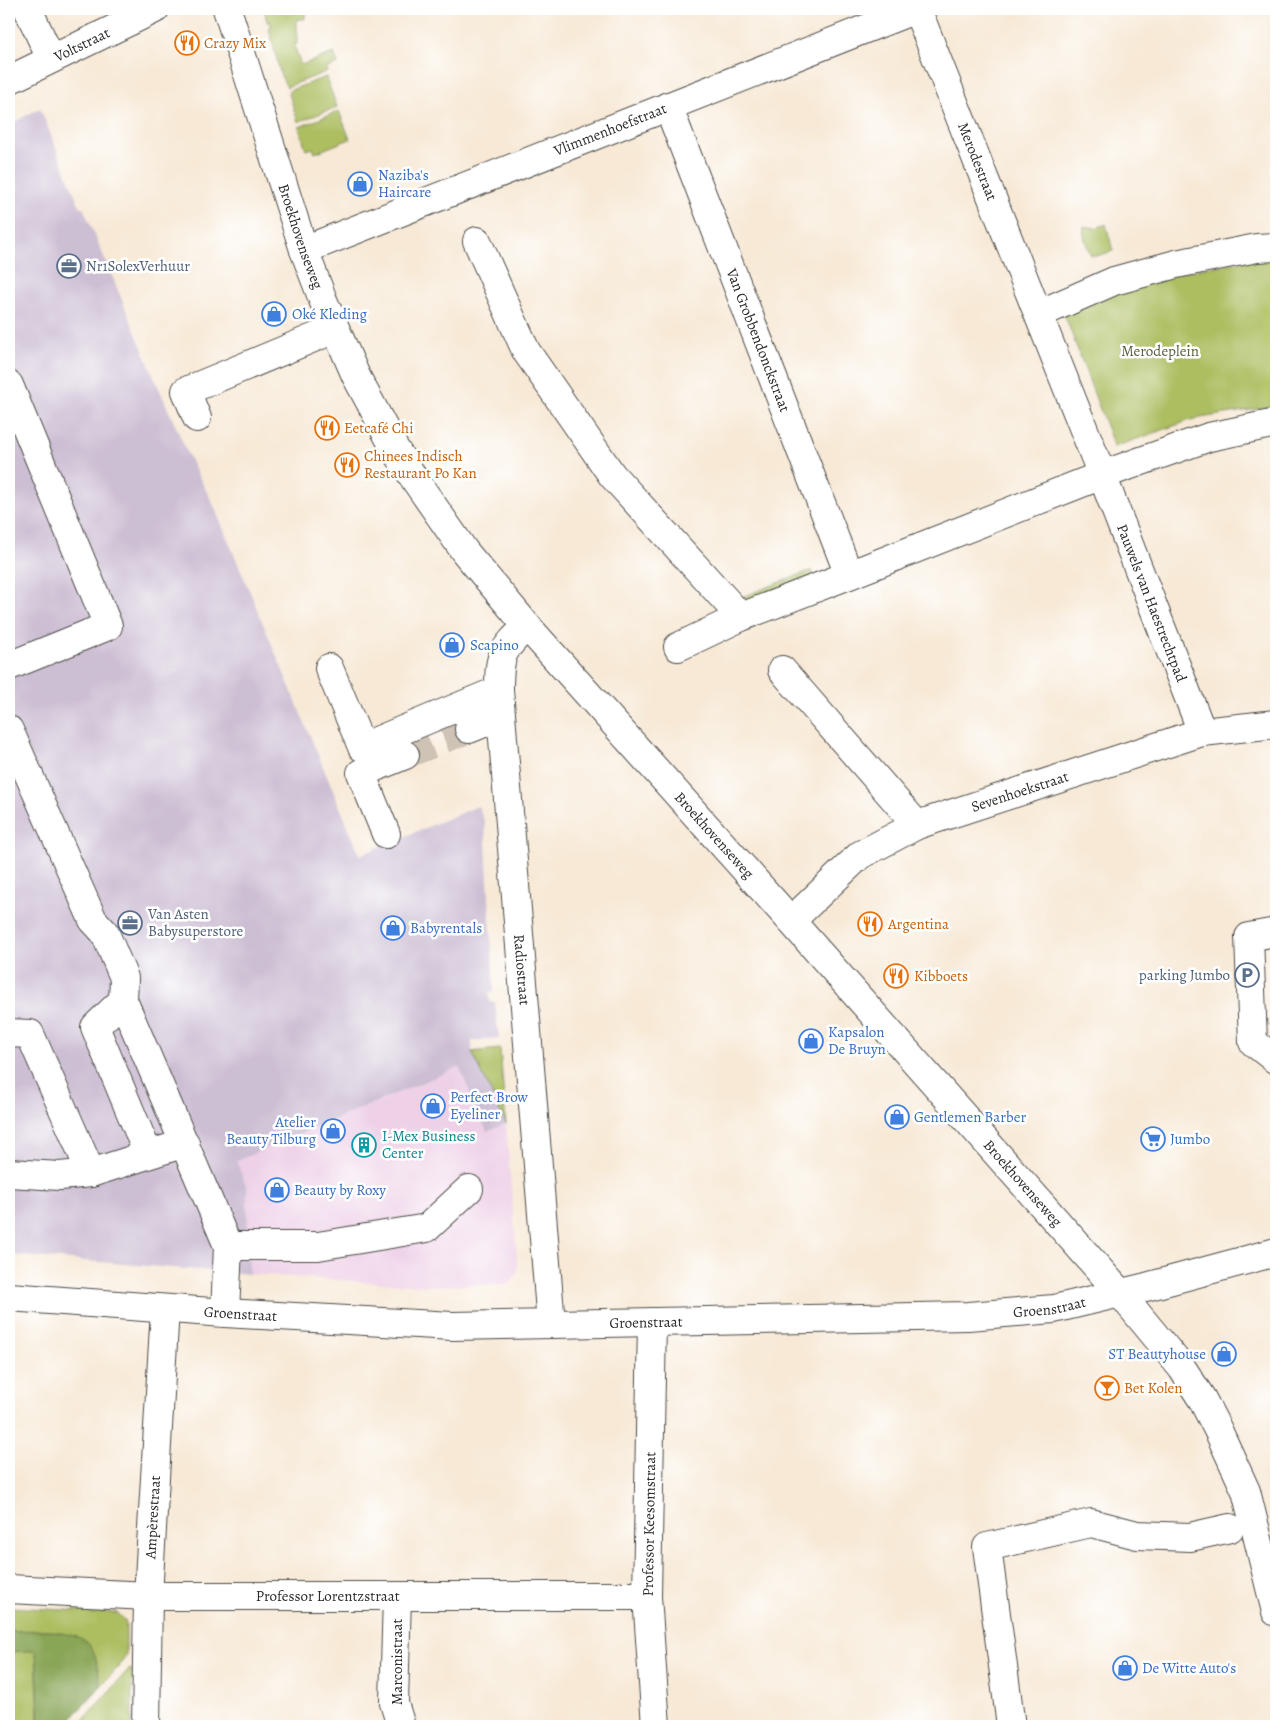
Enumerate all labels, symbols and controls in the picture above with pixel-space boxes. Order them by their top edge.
street label: Voltstraat [50,23,113,67]
restaurant icon: Crazy Mix [174,30,200,56]
place label: Crazy Mix [204,33,266,53]
street label: Vlimmenhoefstraat [550,98,669,161]
street label: Merodestraat [953,119,1002,204]
place label: Naziba's Haircare [378,165,432,202]
shop icon: Naziba's Haircare [347,171,373,197]
street label: Broekhovenseweg [273,181,328,292]
office icon: Nr1SolexVerhuur [56,253,82,279]
place label: Nr1SolexVerhuur [86,256,190,276]
street label: Van Grobbendonckstraat [721,265,795,415]
shop icon: Oké Kleding [261,301,287,327]
place label: Oké Kleding [292,304,368,324]
park label: Merodeplein [1121,341,1199,361]
restaurant icon: Eetcafé Chi [314,415,340,441]
place label: Eetcafé Chi [344,418,413,438]
place label: Chinees Indisch Restaurant Po Kan [364,446,477,483]
restaurant icon: Chinees Indisch Restaurant Po Kan [334,452,360,478]
street label: Pauwels van Haestrechtpad [1112,521,1192,686]
shop icon: Scapino [439,632,465,658]
place label: Scapino [470,635,519,655]
street label: Sevenhoekstraat [969,766,1071,817]
street label: Broekhovenseweg [670,788,759,883]
place label: Van Asten Babysuperstore [147,904,244,941]
office icon: Van Asten Babysuperstore [117,910,143,936]
restaurant icon: Argentina [857,911,883,937]
place label: Argentina [887,914,949,934]
shop icon: Babyrentals [380,915,406,941]
place label: Babyrentals [410,918,482,938]
street label: Radiostraat [509,933,535,1006]
parking icon: parking Jumbo [1234,962,1260,988]
restaurant icon: Kibboets [883,963,909,989]
place label: parking Jumbo [1139,965,1230,985]
place label: Kibboets [914,966,968,986]
place label: Kapsalon De Bruyn [828,1022,886,1059]
shop icon: Kapsalon De Bruyn [798,1028,824,1054]
place label: Perfect Brow Eyeliner [450,1087,528,1124]
shop icon: Perfect Brow Eyeliner [420,1093,446,1119]
shop icon: Gentlemen Barber [884,1104,910,1130]
place label: Gentlemen Barber [914,1107,1026,1127]
place label: Atelier Beauty Tilburg [226,1112,316,1149]
shop icon: Atelier Beauty Tilburg [320,1118,346,1144]
place label: I-Mex Business Center [382,1126,475,1163]
supermarket icon: Jumbo [1140,1126,1166,1152]
place label: Jumbo [1170,1129,1210,1149]
building icon: I-Mex Business Center [351,1132,377,1158]
street label: Broekhovenseweg [979,1135,1067,1231]
shop icon: Beauty by Roxy [264,1177,290,1203]
place label: Beauty by Roxy [294,1180,386,1200]
street label: Groenstraat [1012,1292,1088,1322]
street label: Groenstraat [203,1301,278,1326]
street label: Groenstraat [609,1312,683,1333]
shop icon: ST Beautyhouse [1211,1341,1237,1367]
place label: ST Beautyhouse [1108,1344,1206,1364]
bar icon: Bet Kolen [1094,1375,1120,1401]
place label: Bet Kolen [1124,1378,1183,1398]
street label: Professor Keesomstraat [638,1451,660,1597]
street label: Ampèrestraat [140,1475,165,1560]
street label: Professor Lorentzstraat [256,1586,400,1606]
street label: Marconistraat [387,1619,407,1705]
shop icon: De Witte Auto's [1112,1655,1138,1681]
place label: De Witte Auto's [1142,1658,1236,1678]

